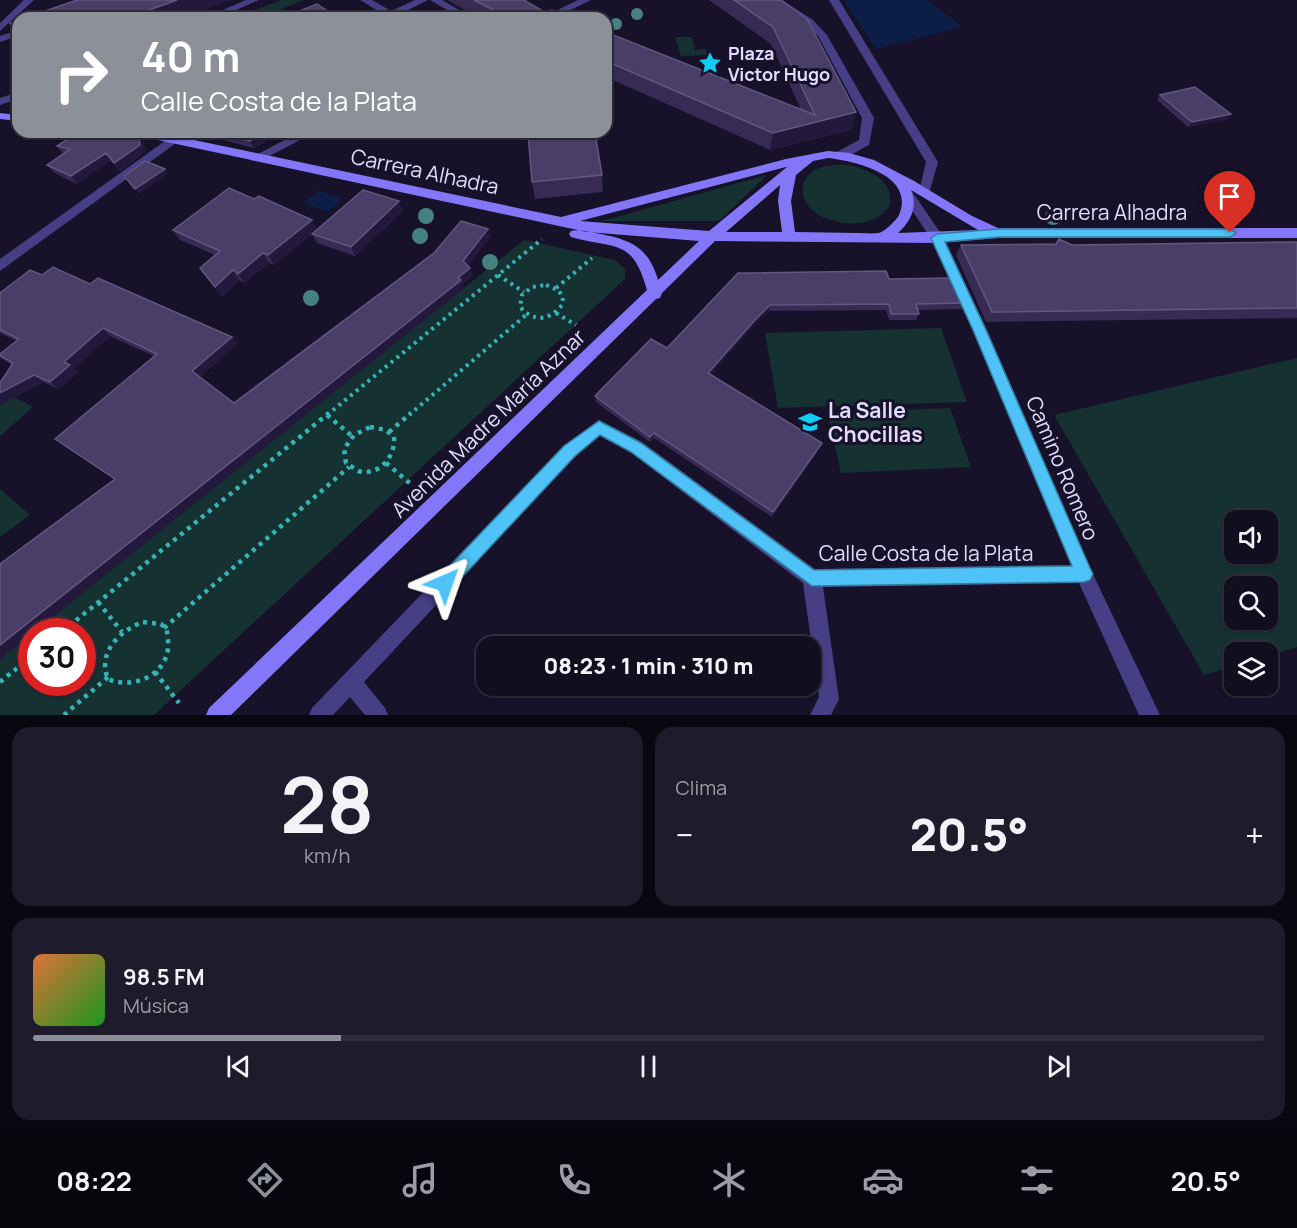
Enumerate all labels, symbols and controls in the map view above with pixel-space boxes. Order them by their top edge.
text: 40 m [141,27,240,85]
icon: right [42,36,120,114]
place label: Plaza Victor Hugo [728,41,830,86]
place icon: Plaza Victor Hugo [697,50,723,76]
text: Calle Costa de la Plata [141,82,417,119]
street label: Carrera Alhadra [348,142,502,200]
pin [1204,171,1255,233]
icon: arrive [1213,180,1246,213]
street label: Carrera Alhadra [1037,198,1187,226]
street label: Avenida Madre María Aznar [385,322,591,523]
street label: Camino Romero [1020,392,1106,544]
place label: La Salle Chocillas [828,396,923,448]
school or university icon: La Salle Chocillas [797,409,823,435]
map controls [1224,510,1278,696]
button: sound [1224,510,1278,564]
street label: Calle Costa de la Plata [819,539,1033,567]
position arrow [413,551,477,615]
button: search [1224,576,1278,630]
speed limit sign: 30 [18,618,96,696]
button: layers [1224,642,1278,696]
text: 08:23 · 1 min · 310 m [543,651,754,681]
text: 28 [280,750,374,856]
text: Clima [676,774,727,801]
text: 20.5° [910,803,1028,865]
text: − [676,812,693,857]
text: + [1245,812,1264,857]
text: km/h [304,842,351,869]
text: 98.5 FM [123,962,204,992]
text: Música [123,992,189,1019]
icon: previous [222,1050,255,1083]
icon: pause [632,1050,665,1083]
icon: next [1042,1050,1075,1083]
icon: directions [244,1159,286,1201]
icon: music [399,1159,441,1201]
icon: phone [553,1159,595,1201]
icon: climate [708,1159,750,1201]
icon: car [862,1159,904,1201]
icon: filters [1016,1159,1058,1201]
text: 08:22 [56,1162,132,1199]
text: 20.5° [1171,1162,1241,1199]

